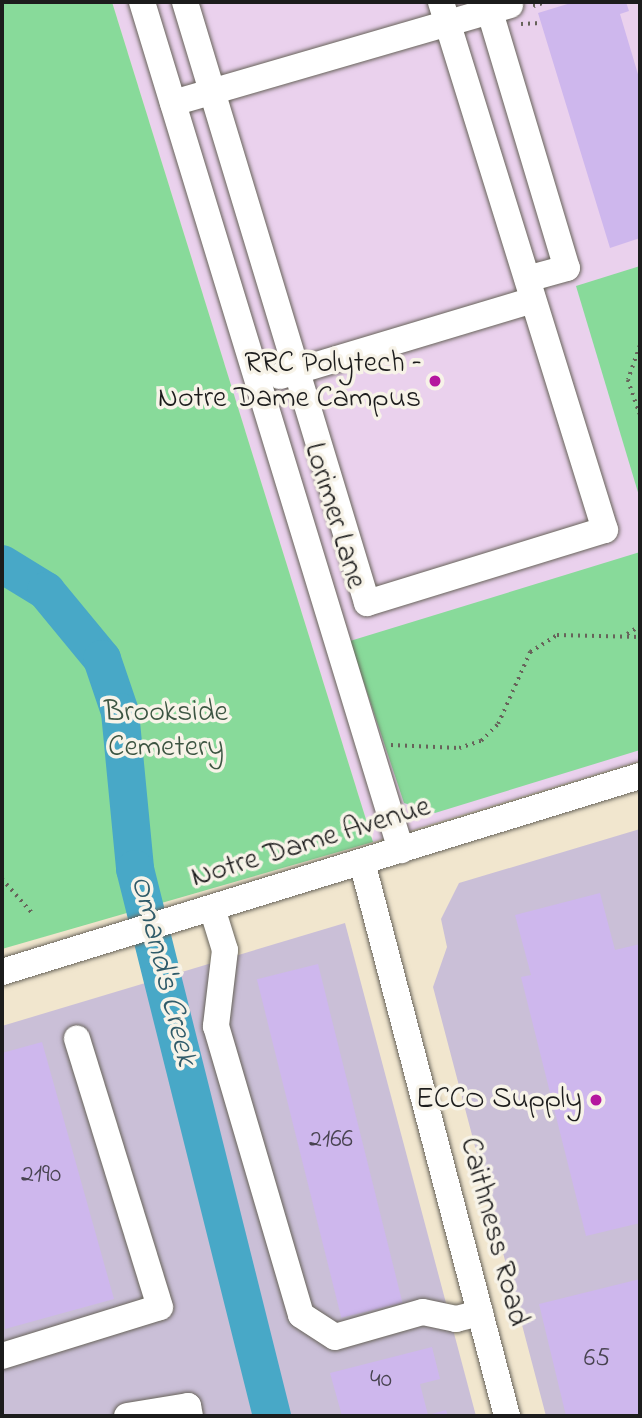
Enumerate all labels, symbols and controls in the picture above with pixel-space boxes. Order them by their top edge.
place label: RRC Polytech – Notre Dame Campus [158,346,421,416]
marker: RRC Polytech – Notre Dame Campus [427,373,443,389]
street label: Lorimer Lane [295,439,373,593]
park label: Brookside Cemetery [104,695,228,766]
street label: Notre Dame Avenue [187,789,435,897]
water label: Omand's Creek [120,872,204,1070]
place label: ECCO Supply [416,1082,582,1118]
marker: ECCO Supply [588,1092,604,1108]
house number: 2166 [309,1125,353,1157]
street label: Caithness Road [451,1134,535,1330]
house number: 2190 [21,1160,61,1192]
house number: 65 [584,1344,610,1376]
house number: 40 [370,1365,392,1397]

